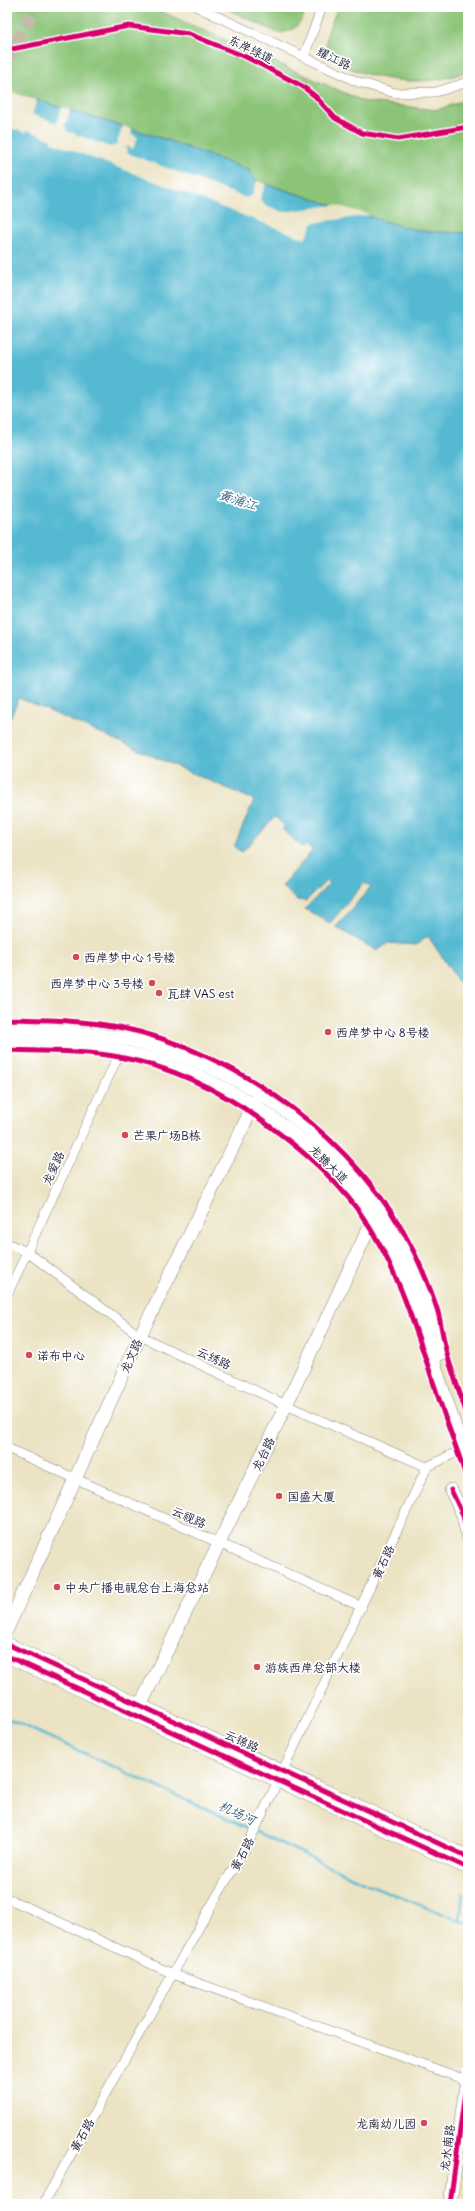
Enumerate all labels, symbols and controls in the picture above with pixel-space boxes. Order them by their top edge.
street label: 东岸绿道 [226,32,276,66]
street label: 耀江路 [315,43,353,73]
water label: 黄浦江 [217,486,260,514]
place label: 西岸梦中心 1号楼 [84,950,176,965]
marker: 西岸梦中心 1号楼 [71,952,81,962]
place label: 西岸梦中心 3号楼 [50,976,144,991]
marker: 西岸梦中心 3号楼 [147,978,157,988]
place label: 瓦肆 VAS est [167,986,234,1001]
marker: 瓦肆 VAS est [154,988,164,998]
place label: 西岸梦中心 8号楼 [336,1025,430,1040]
marker: 西岸梦中心 8号楼 [323,1027,333,1037]
place label: 芒果广场B栋 [133,1128,201,1143]
marker: 芒果广场B栋 [120,1130,130,1140]
street label: 龙腾大道 [307,1142,351,1186]
street label: 龙爱路 [39,1149,67,1187]
street label: 龙文路 [117,1336,145,1376]
street label: 云绣路 [195,1344,233,1372]
place label: 诺布中心 [37,1348,85,1363]
marker: 诺布中心 [24,1350,34,1360]
street label: 龙台路 [248,1435,278,1473]
place label: 国盛大厦 [287,1489,335,1504]
marker: 国盛大厦 [274,1491,284,1501]
street label: 云视路 [169,1503,209,1531]
street label: 黄石路 [369,1543,397,1581]
place label: 中央广播电视总台上海总站 [65,1580,209,1595]
marker: 中央广播电视总台上海总站 [52,1582,62,1592]
place label: 游族西岸总部大楼 [265,1660,361,1675]
marker: 游族西岸总部大楼 [252,1662,262,1672]
street label: 云锦路 [223,1727,261,1755]
water label: 机场河 [216,1797,260,1830]
street label: 黄石路 [227,1835,257,1873]
street label: 黄石路 [67,2116,97,2154]
place label: 龙南幼儿园 [356,2116,416,2131]
marker: 龙南幼儿园 [419,2118,429,2128]
street label: 龙水南路 [437,2123,457,2173]

